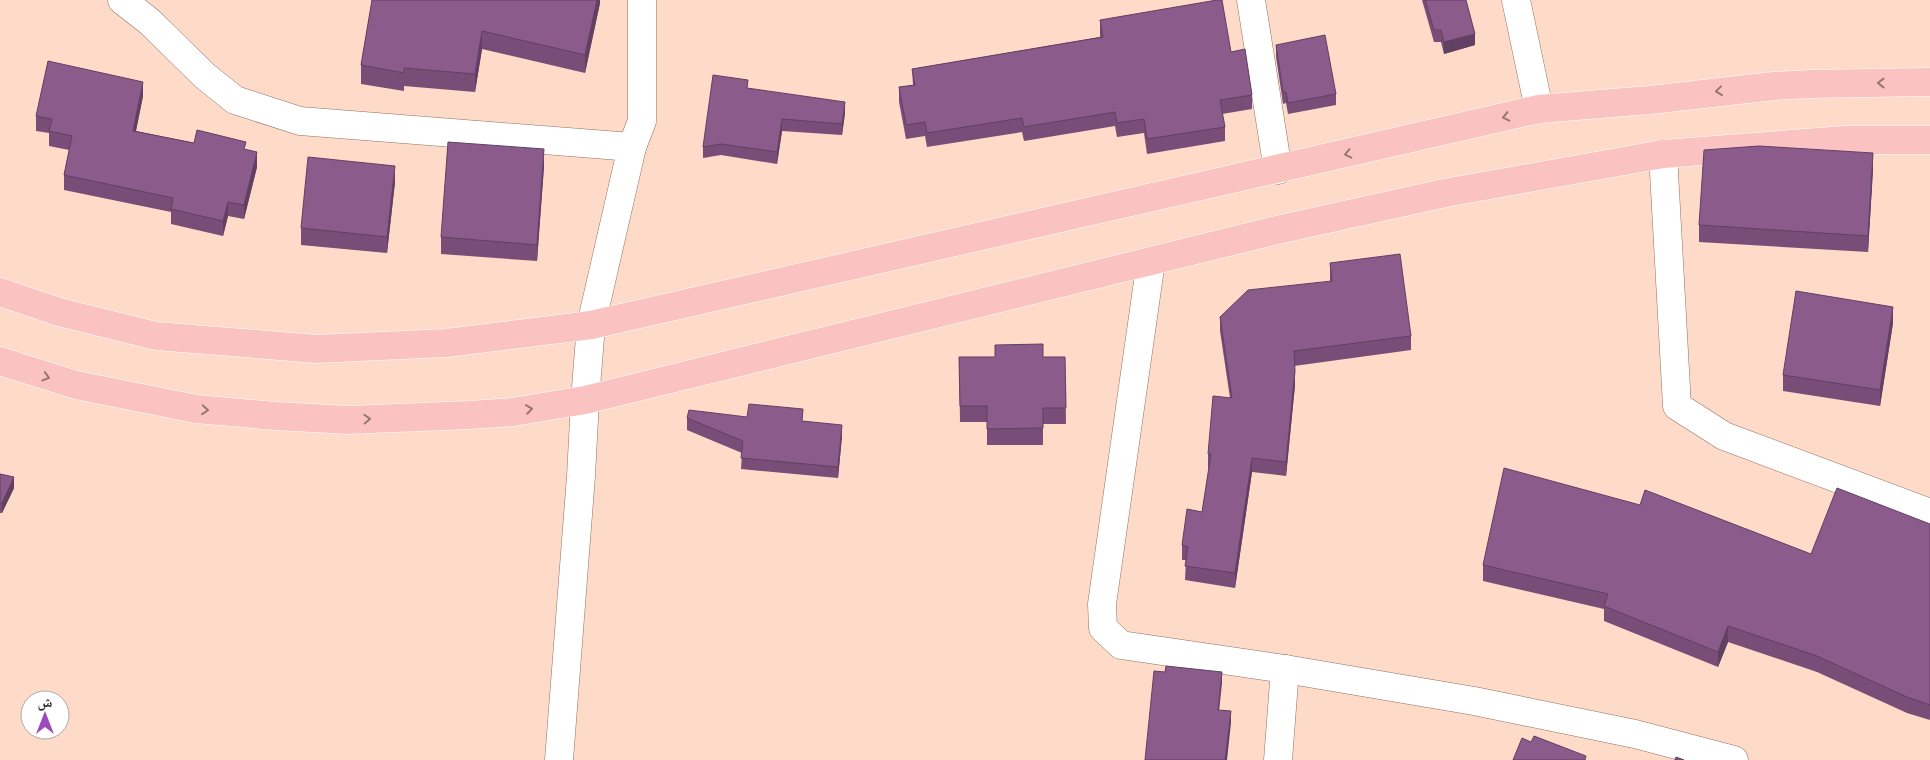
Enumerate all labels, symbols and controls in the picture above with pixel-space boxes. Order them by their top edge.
one-way arrow [1877,78,1885,88]
one-way arrow [1715,85,1723,96]
one-way arrow [1501,111,1510,122]
one-way arrow [1343,148,1352,159]
one-way arrow [41,371,50,381]
one-way arrow [201,404,209,415]
one-way arrow [525,404,533,415]
one-way arrow [364,414,371,424]
north arrow [20,690,70,740]
text: ش [38,693,53,711]

